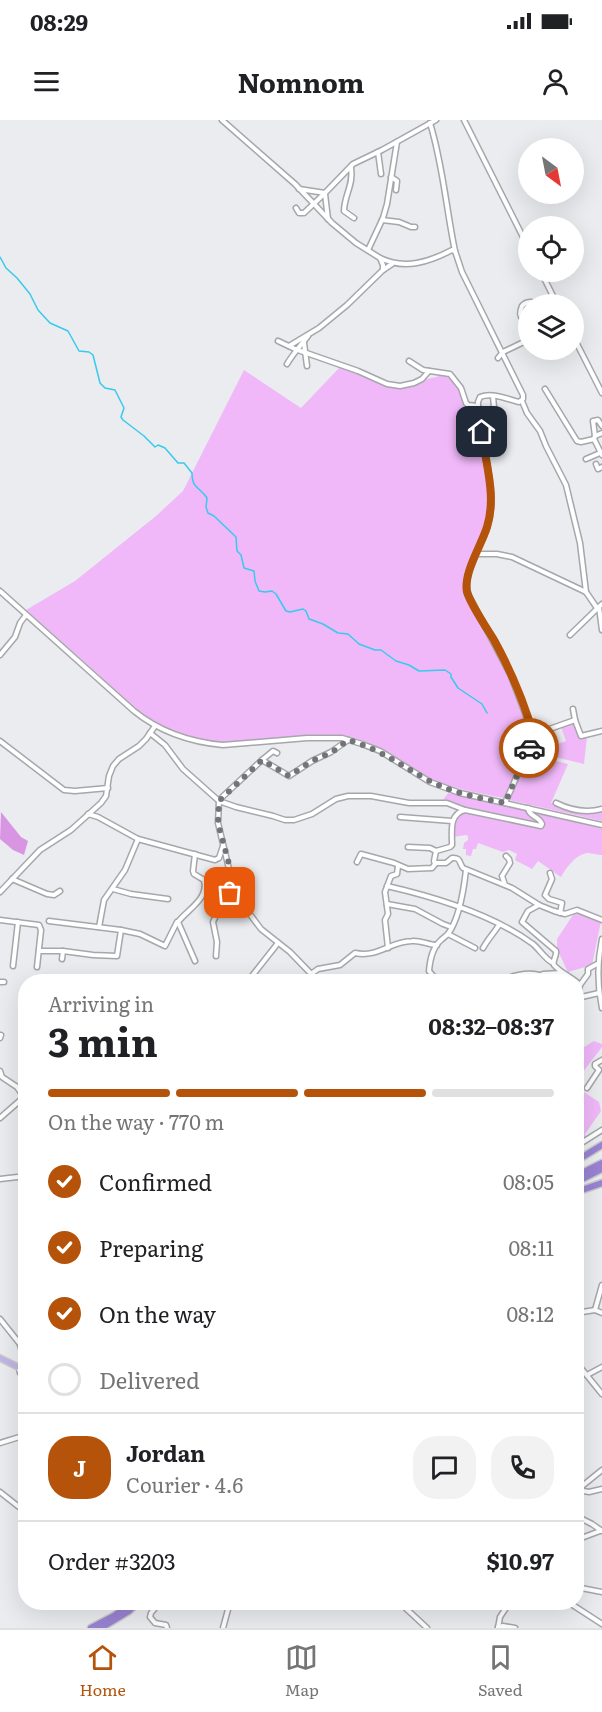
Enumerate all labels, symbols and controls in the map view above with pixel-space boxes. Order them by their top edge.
text: 08:29 [30,5,88,38]
text: Nomnom [237,61,365,101]
icon: menu [30,65,63,98]
icon: person [539,65,572,98]
north arrow [518,138,584,204]
map controls [518,138,584,360]
button: locate [518,216,584,282]
button: layers [518,294,584,360]
pin [456,406,507,457]
icon: home [465,415,498,448]
courier [499,718,559,778]
icon: car [513,732,546,765]
pin [204,867,255,918]
icon: bag [213,876,246,909]
text: Arriving in [48,988,154,1018]
text: 08:32–08:37 [428,1009,554,1042]
text: 3 min [48,1011,158,1069]
text: On the way · 770 m [48,1106,224,1136]
icon: check [48,1165,81,1198]
text: Confirmed [99,1165,212,1198]
text: 08:05 [503,1166,554,1196]
icon: check [48,1231,81,1264]
text: Preparing [99,1231,203,1264]
text: 08:11 [508,1232,554,1262]
icon: check [48,1297,81,1330]
text: On the way [99,1297,216,1330]
text: 08:12 [506,1298,554,1328]
text: Delivered [99,1363,200,1396]
text: Jordan [126,1436,205,1469]
button: chat [413,1436,476,1499]
button: phone [491,1436,554,1499]
text: J [73,1451,86,1484]
text: Courier · 4.6 [126,1469,243,1499]
text: Order #3203 [48,1544,176,1577]
text: $10.97 [487,1544,554,1577]
tab: Home [80,1641,126,1701]
tab: Map [285,1641,319,1701]
tab: Saved [478,1641,522,1701]

